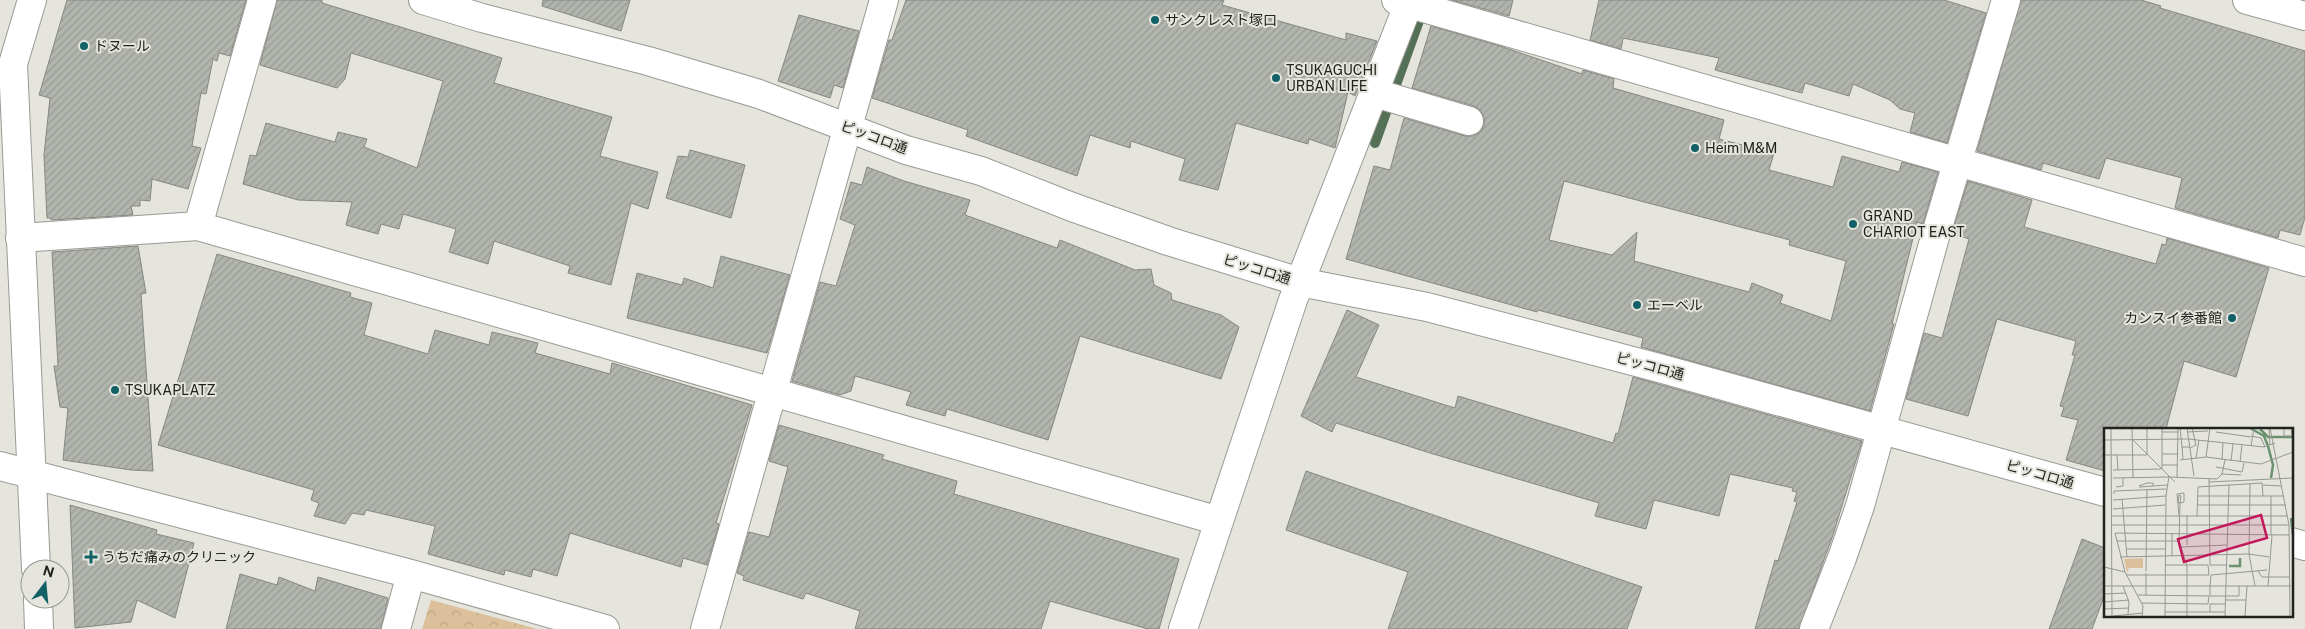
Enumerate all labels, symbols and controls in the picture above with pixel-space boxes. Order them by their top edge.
place label: サンクレスト塚口 [1165,12,1277,28]
marker: サンクレスト塚口 [1149,14,1161,26]
place label: ドヌール [94,38,150,54]
marker: ドヌール [78,40,90,52]
place label: TSUKAGUCHI URBAN LIFE [1286,62,1377,94]
marker: TSUKAGUCHI URBAN LIFE [1270,72,1282,84]
street label: ピッコロ通 [838,118,910,156]
place label: Heim M&M [1705,140,1777,156]
marker: Heim M&M [1689,142,1701,154]
place label: GRAND CHARIOT EAST [1863,208,1965,240]
marker: GRAND CHARIOT EAST [1847,218,1859,230]
street label: ピッコロ通 [1221,251,1293,287]
place label: エーベル [1647,297,1703,313]
marker: エーベル [1631,299,1643,311]
place label: カンスイ参番館 [2124,310,2222,326]
marker: カンスイ参番館 [2226,312,2238,324]
street label: ピッコロ通 [1614,349,1686,383]
place label: TSUKAPLATZ [125,382,216,398]
marker: TSUKAPLATZ [109,384,121,396]
inset map [2104,428,2292,616]
street label: ピッコロ通 [2004,457,2076,491]
place label: うちだ痛みのクリニック [102,549,256,565]
marker: うちだ痛みのクリニック [84,550,98,564]
north arrow [20,559,70,609]
text: N [41,562,56,581]

